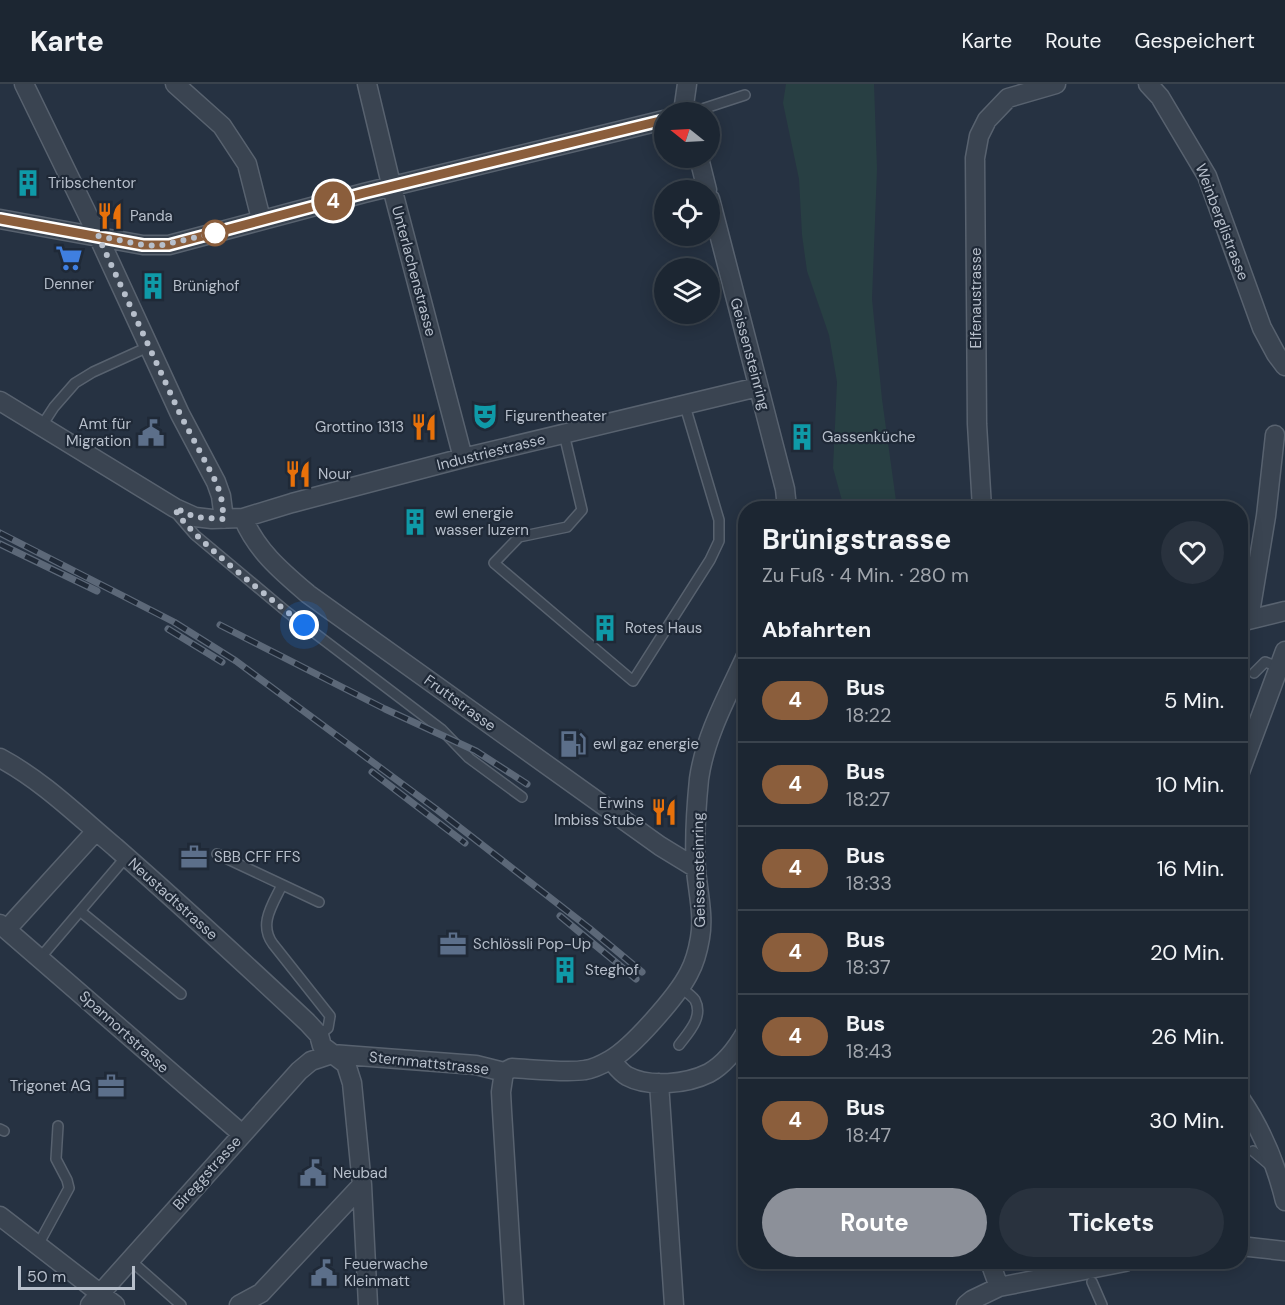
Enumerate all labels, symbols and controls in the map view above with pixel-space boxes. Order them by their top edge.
text: Karte [30,23,104,60]
text: Karte [961,27,1012,55]
text: Route [1045,27,1101,55]
text: Gespeichert [1134,27,1255,55]
north arrow [654,102,720,168]
map controls [654,102,720,324]
street label: Weinberglistrasse [1191,161,1253,283]
building icon: Tribschentor [13,168,43,198]
place label: Tribschentor [48,173,137,193]
button: locate [654,180,720,246]
line badge: 4 [314,182,352,220]
text: 4 [326,187,340,215]
restaurant icon: Panda [95,201,125,231]
street label: Unterlachenstrasse [387,204,441,338]
place label: Panda [130,206,173,226]
unlabelled marker [202,220,228,246]
supermarket icon: Denner [54,243,84,273]
street label: Elfenaustrasse [966,248,986,348]
button: layers [654,258,720,324]
building icon: Brünighof [138,271,168,301]
place label: Denner [44,274,95,294]
place label: Brünighof [173,276,239,296]
street label: Geissensteinring [725,296,775,412]
theatre icon: Figurentheater [470,401,500,431]
place label: Figurentheater [505,406,607,426]
restaurant icon: Grottino 1313 [409,412,439,442]
place label: Amt für Migration [66,414,131,451]
place label: Grottino 1313 [315,417,404,437]
public building icon: Amt für Migration [136,418,166,448]
building icon: Gassenküche [787,422,817,452]
place label: Gassenküche [822,427,916,447]
street label: Industriestrasse [435,429,547,475]
restaurant icon: Nour [283,459,313,489]
place label: Nour [318,464,352,484]
place label: ewl energie wasser luzern [435,503,529,540]
building icon: ewl energie wasser luzern [400,507,430,537]
text: Brünigstrasse [762,521,951,558]
button: heart [1161,521,1224,584]
text: Zu Fuß · 4 Min. · 280 m [762,562,969,588]
your location [289,610,319,640]
building icon: Rotes Haus [590,613,620,643]
text: Abfahrten [762,615,871,644]
place label: Rotes Haus [625,618,702,638]
street label: Fruttstrasse [420,670,500,736]
text: Bus [846,673,885,702]
text: 4 [788,686,802,714]
text: 5 Min. [1164,686,1224,715]
text: 18:22 [846,702,891,728]
fuel station icon: ewl gaz energie [558,729,588,759]
place label: ewl gaz energie [593,734,699,754]
text: Bus [846,757,885,786]
text: 4 [788,770,802,798]
text: 10 Min. [1155,770,1224,799]
text: 18:27 [846,786,890,812]
place label: Erwins Imbiss Stube [554,793,644,830]
restaurant icon: Erwins Imbiss Stube [649,797,679,827]
street label: Geissensteinring [688,812,710,928]
text: Bus [846,841,885,870]
office icon: SBB CFF FFS [179,842,209,872]
place label: SBB CFF FFS [214,847,301,867]
street label: Neustadtstrasse [124,853,222,945]
text: 4 [788,854,802,882]
text: 16 Min. [1157,854,1224,883]
text: 18:33 [846,870,892,896]
text: Bus [846,925,885,954]
office icon: Schlössli Pop-Up [438,929,468,959]
place label: Schlössli Pop-Up [473,934,591,954]
text: 4 [788,938,802,966]
text: 20 Min. [1150,938,1224,967]
text: 18:37 [846,954,891,980]
building icon: Steghof [550,955,580,985]
place label: Steghof [585,960,639,980]
street label: Spannortstrasse [75,986,173,1078]
text: Bus [846,1009,885,1038]
text: 4 [788,1022,802,1050]
text: 26 Min. [1151,1022,1224,1051]
text: 18:43 [846,1038,892,1064]
street label: Sternmattstrasse [368,1047,490,1079]
office icon: Trigonet AG [96,1071,126,1101]
place label: Trigonet AG [10,1076,91,1096]
text: Bus [846,1093,885,1122]
text: 4 [788,1106,802,1134]
text: 30 Min. [1149,1106,1224,1135]
text: 18:47 [846,1122,891,1148]
street label: Bireggstrasse [168,1132,246,1214]
public building icon: Neubad [298,1158,328,1188]
place label: Neubad [333,1163,387,1183]
button: Route [762,1188,987,1257]
button: Tickets [999,1188,1224,1257]
place label: Feuerwache Kleinmatt [344,1254,428,1291]
public building icon: Feuerwache Kleinmatt [309,1258,339,1288]
scale bar [18,1263,135,1290]
text: 50 m [27,1266,66,1287]

